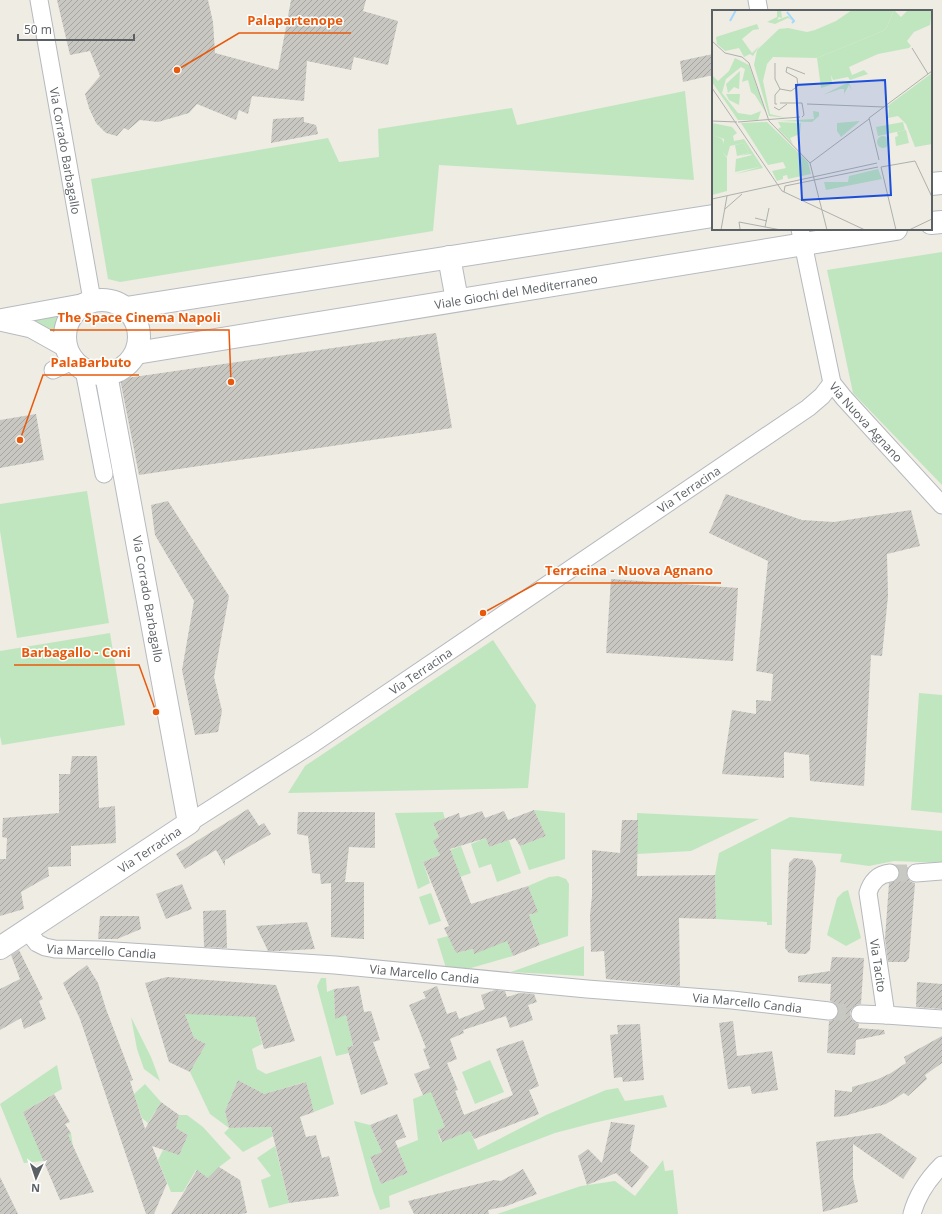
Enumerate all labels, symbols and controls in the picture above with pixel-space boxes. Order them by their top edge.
callout: Palapartenope [239,8,351,33]
inset map [712,10,932,230]
text: Palapartenope [247,11,343,29]
scale bar [18,16,134,42]
text: 50 m [24,21,52,38]
street label: Via Corrado Barbagallo [46,86,85,216]
street label: Viale Giochi del Mediterraneo [433,269,599,313]
callout: The Space Cinema Napoli [50,305,229,330]
text: The Space Cinema Napoli [57,308,221,326]
callout: PalaBarbuto [43,350,139,375]
text: PalaBarbuto [51,353,131,371]
street label: Via Nuova Agnano [826,378,907,465]
street label: Via Terracina [654,462,723,516]
street label: Via Corrado Barbagallo [128,534,168,664]
callout: Terracina - Nuova Agnano [537,558,721,583]
text: Terracina - Nuova Agnano [545,561,713,579]
callout: Barbagallo - Coni [14,640,139,665]
text: Barbagallo - Coni [21,643,131,661]
street label: Via Terracina [386,643,455,698]
street label: Via Terracina [114,822,184,876]
street label: Via Tacito [866,938,891,993]
street label: Via Marcello Candia [45,939,157,962]
street label: Via Marcello Candia [369,960,480,987]
street label: Via Marcello Candia [692,989,803,1016]
north arrow [16,1158,56,1198]
text: N [31,1181,40,1196]

